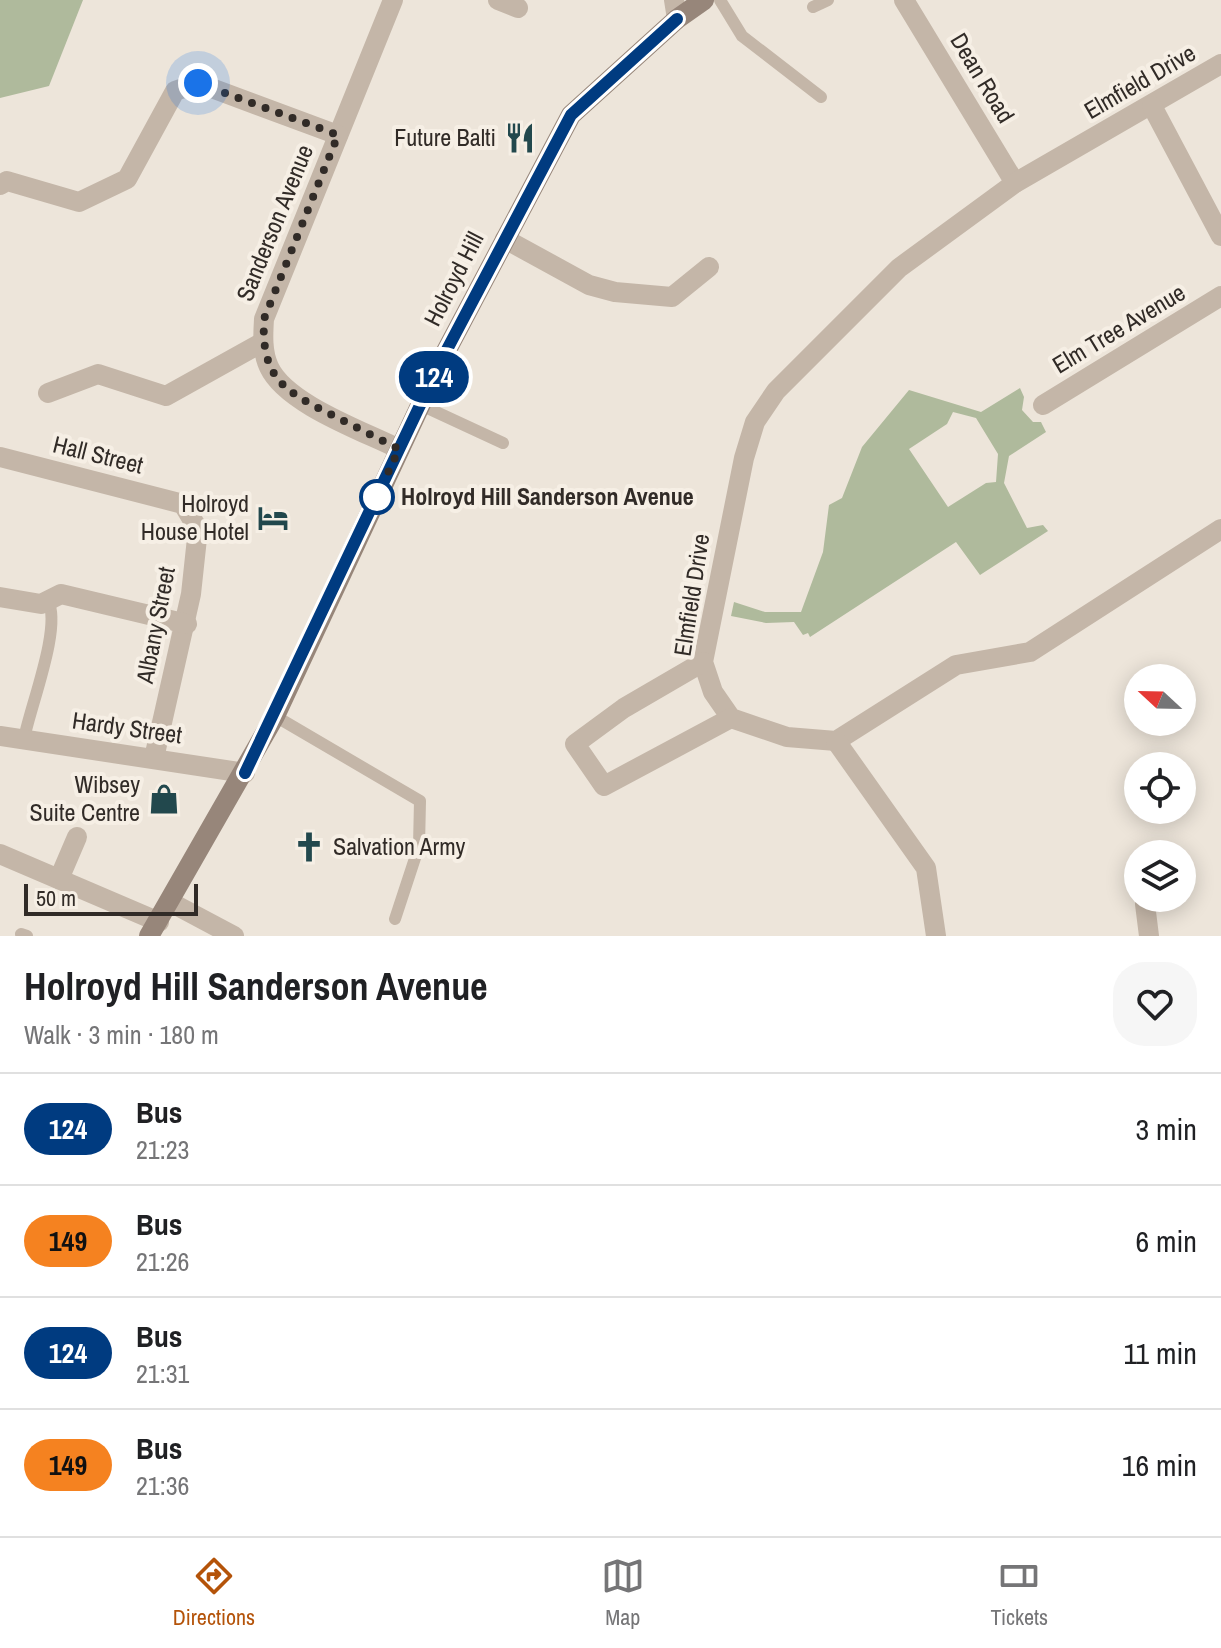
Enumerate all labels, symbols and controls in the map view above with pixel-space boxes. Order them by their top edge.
street label: Dean Road [944,27,1022,128]
street label: Elmfield Drive [1078,36,1201,126]
your location [178,63,218,103]
place label: Future Balti [394,121,496,153]
restaurant icon: Future Balti [503,121,537,155]
street label: Sanderson Avenue [228,140,320,306]
street label: Holroyd Hill [416,226,490,331]
street label: Elm Tree Avenue [1046,276,1191,380]
line badge: 124 [388,351,480,403]
text: 124 [415,358,453,396]
street label: Hall Street [50,427,147,481]
marker: Holroyd Hill Sanderson Avenue [360,480,394,514]
place label: Holroyd Hill Sanderson Avenue [401,480,694,512]
place label: Holroyd House Hotel [141,487,249,547]
hotel icon: Holroyd House Hotel [256,501,290,535]
street label: Elmfield Drive [666,531,716,658]
street label: Albany Street [128,563,182,687]
north arrow [1124,664,1196,736]
map controls [1124,664,1196,912]
street label: Hardy Street [70,703,185,751]
button: locate [1124,752,1196,824]
place label: Wibsey Suite Centre [30,768,140,828]
shop icon: Wibsey Suite Centre [147,782,181,816]
church icon: Salvation Army [292,830,326,864]
place label: Salvation Army [333,830,466,862]
button: layers [1124,840,1196,912]
scale bar [24,880,198,916]
text: 50 m [36,883,76,913]
text: Holroyd Hill Sanderson Avenue [24,961,488,1012]
button: heart [1113,962,1197,1046]
text: Walk · 3 min · 180 m [24,1017,219,1052]
text: Bus [136,1092,182,1132]
text: 3 min [1135,1109,1197,1149]
text: 124 [49,1110,87,1148]
text: 21:23 [136,1132,189,1167]
text: Bus [136,1204,182,1244]
text: 6 min [1135,1221,1197,1261]
text: 149 [49,1222,87,1260]
text: 21:26 [136,1244,189,1279]
text: Bus [136,1316,182,1356]
text: 11 min [1124,1333,1197,1373]
text: 124 [49,1334,87,1372]
text: 21:31 [136,1356,189,1391]
text: Bus [136,1428,182,1468]
text: 16 min [1122,1445,1197,1485]
text: 149 [49,1446,87,1484]
text: 21:36 [136,1468,189,1503]
tab: Directions [173,1554,255,1632]
tab: Map [601,1554,645,1632]
tab: Tickets [990,1554,1048,1632]

